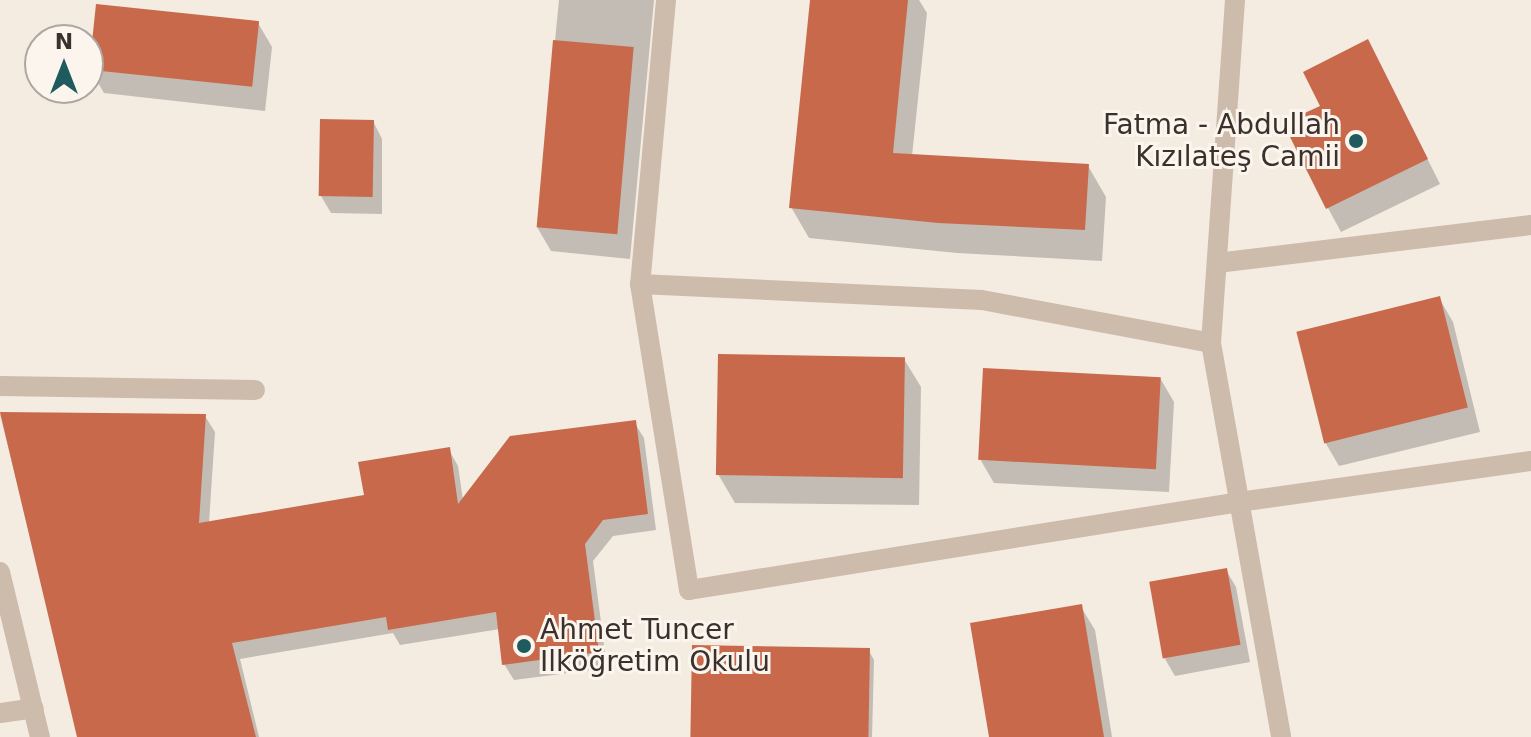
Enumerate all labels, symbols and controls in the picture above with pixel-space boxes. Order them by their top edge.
north arrow [24,24,104,104]
text: N [55,29,73,54]
place label: Fatma - Abdullah Kızılateş Camii [1103,108,1340,174]
marker: Fatma - Abdullah Kızılateş Camii [1347,132,1365,150]
place label: Ahmet Tuncer Ilköğretim Okulu [540,613,770,679]
marker: Ahmet Tuncer Ilköğretim Okulu [515,637,533,655]

